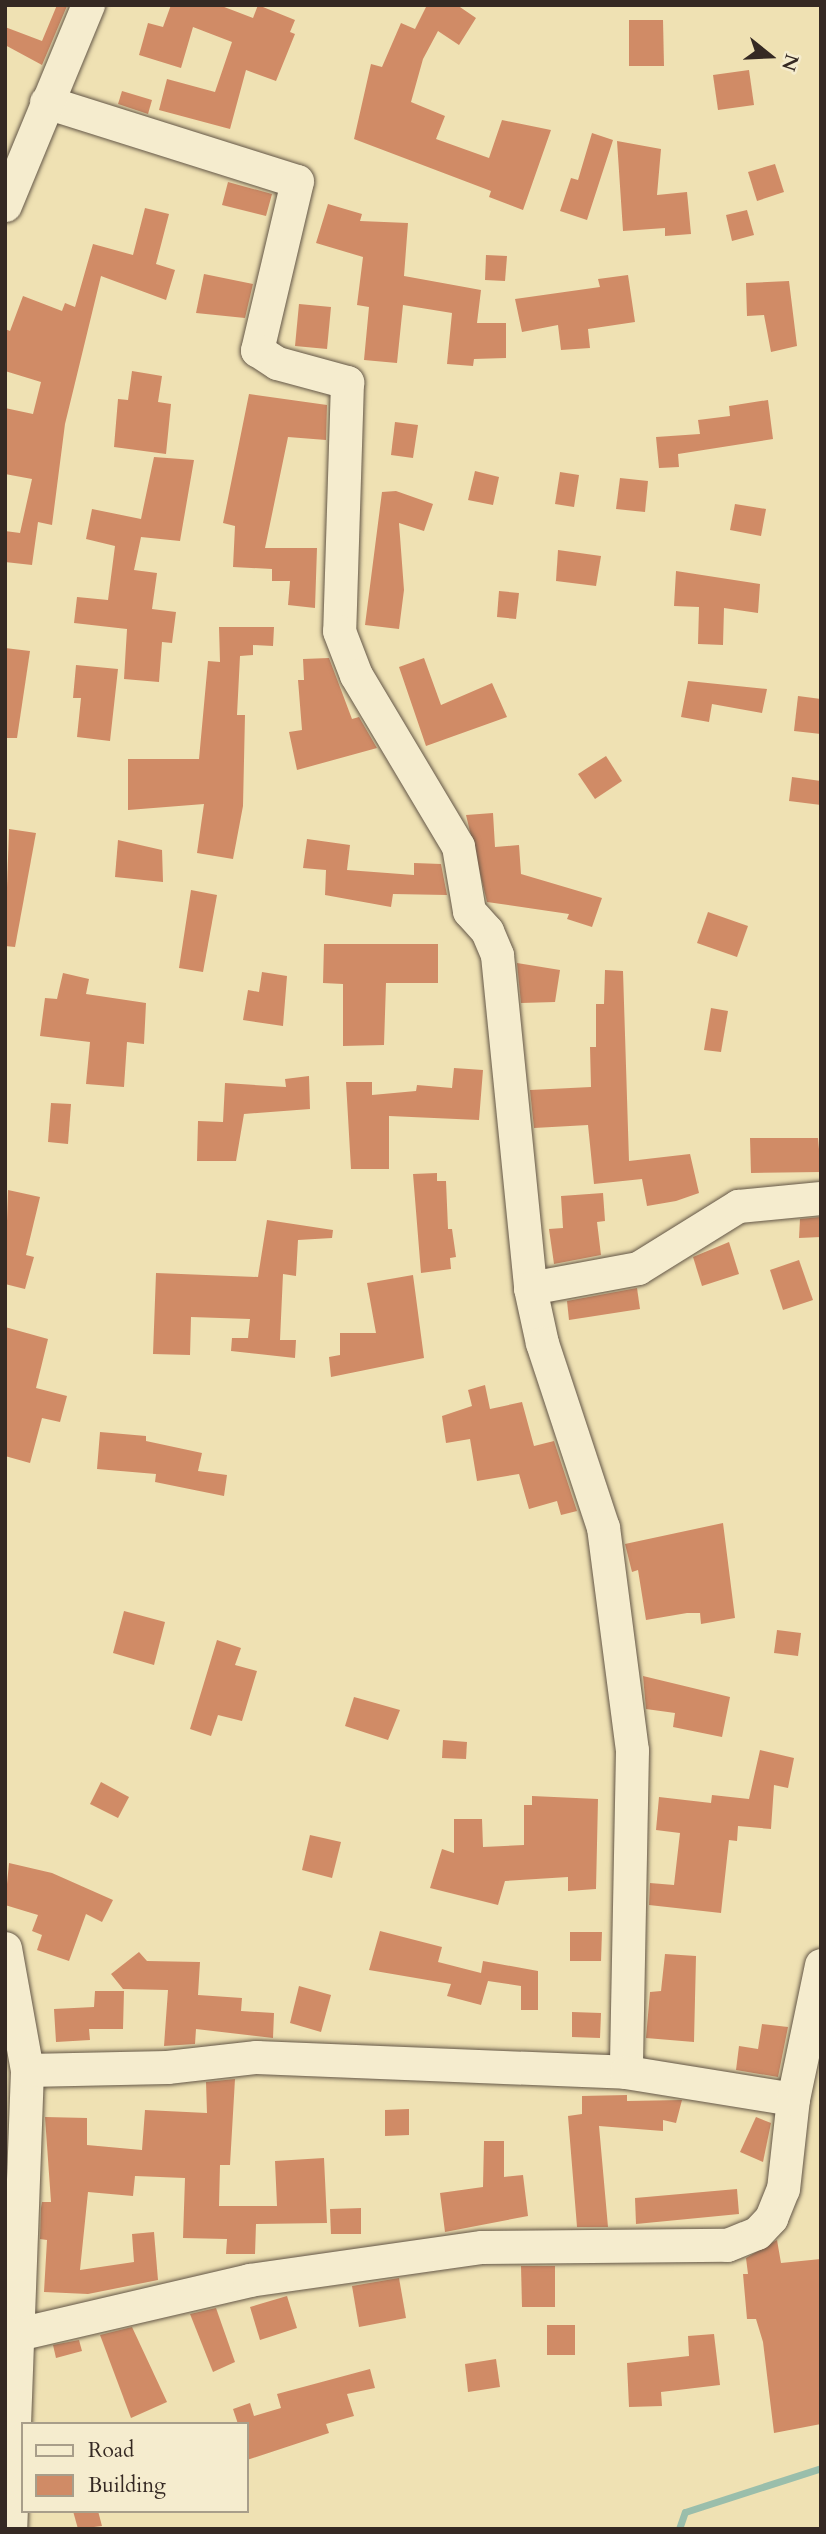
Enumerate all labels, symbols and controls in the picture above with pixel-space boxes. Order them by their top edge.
north arrow [735,21,805,91]
text: N [775,51,805,74]
legend [21,2422,248,2513]
text: Road [88,2436,134,2465]
text: Building [88,2471,166,2500]

